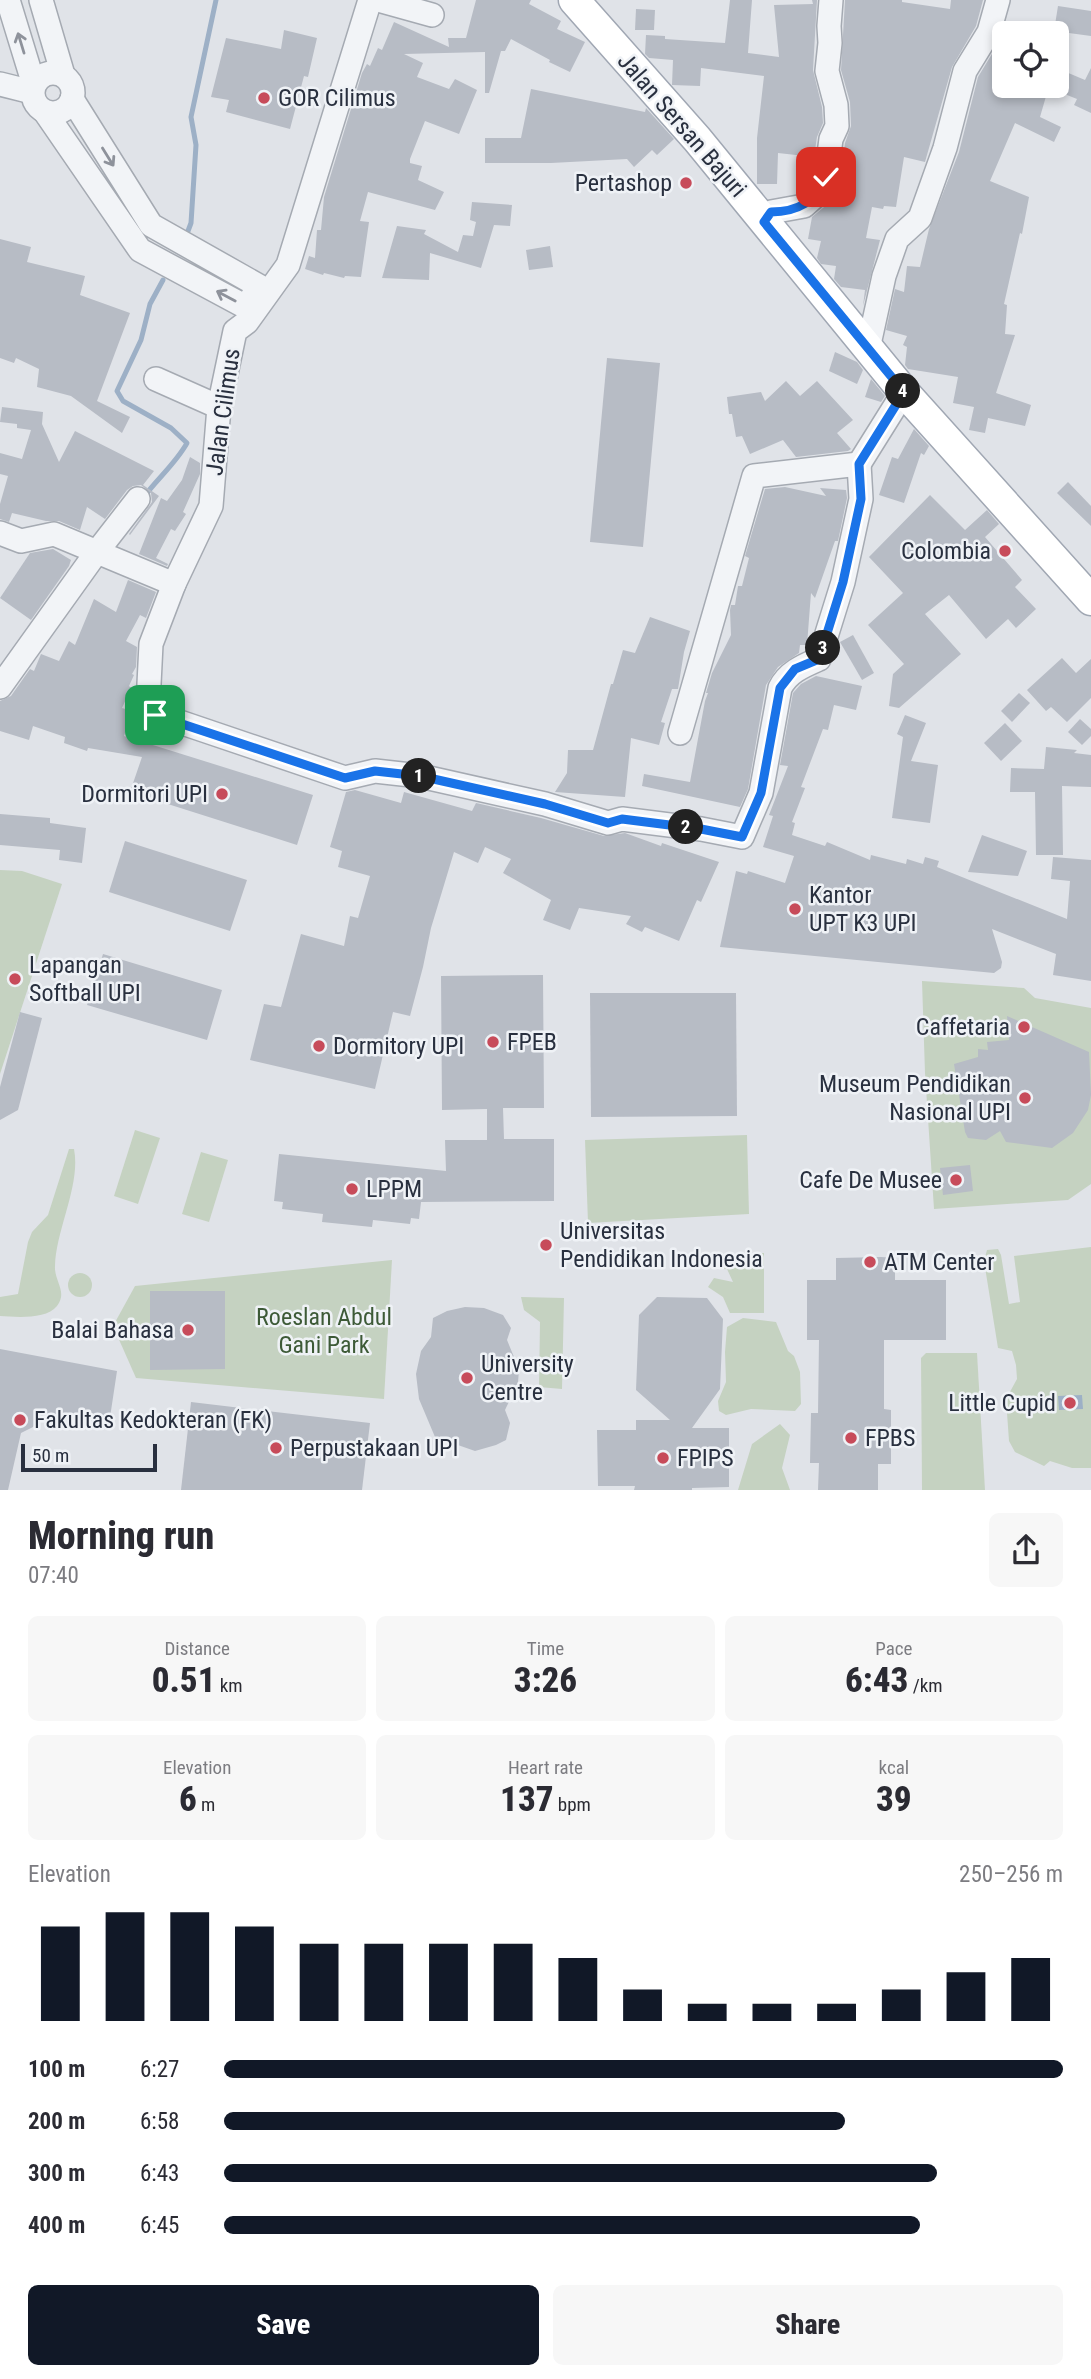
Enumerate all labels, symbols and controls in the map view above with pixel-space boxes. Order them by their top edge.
map controls [992,21,1069,98]
button: locate [992,21,1069,98]
one-way arrow [13,32,26,54]
street label: Jalan Sersan Bajuri [612,47,752,203]
place label: GOR Cilimus [278,84,396,112]
marker: GOR Cilimus [256,90,272,106]
one-way arrow [102,146,116,166]
pin [796,147,856,207]
icon: check [807,158,845,196]
place label: Pertashop [575,169,672,197]
marker: Pertashop [678,175,694,191]
one-way arrow [216,289,237,303]
street label: Jalan Cilimus [200,347,246,477]
pin: 4 [886,374,920,408]
text: 4 [898,379,907,402]
place label: Colombia [901,537,991,565]
marker: Colombia [997,543,1013,559]
pin: 3 [806,630,840,666]
text: 3 [818,636,827,659]
pin [125,685,185,745]
icon: arrive [136,696,174,734]
pin: 1 [402,758,436,794]
text: 1 [414,764,423,787]
place label: Dormitori UPI [81,780,208,808]
marker: Dormitori UPI [214,786,230,802]
pin: 2 [668,810,704,844]
text: 2 [681,815,690,838]
place label: Kantor UPT K3 UPI [809,881,917,937]
marker: Kantor UPT K3 UPI [787,901,803,917]
place label: Lapangan Softball UPI [29,951,141,1007]
marker: Lapangan Softball UPI [7,971,23,987]
place label: Caffetaria [916,1013,1010,1041]
marker: Caffetaria [1016,1019,1032,1035]
place label: FPEB [507,1028,557,1056]
place label: Dormitory UPI [333,1032,464,1060]
marker: FPEB [485,1034,501,1050]
marker: Dormitory UPI [311,1038,327,1054]
place label: Museum Pendidikan Nasional UPI [819,1070,1011,1126]
marker: Museum Pendidikan Nasional UPI [1017,1090,1033,1106]
place label: Cafe De Musee [799,1166,942,1194]
marker: Cafe De Musee [948,1172,964,1188]
place label: LPPM [366,1175,422,1203]
marker: LPPM [344,1181,360,1197]
place label: Universitas Pendidikan Indonesia [560,1217,763,1273]
marker: Universitas Pendidikan Indonesia [538,1237,554,1253]
place label: ATM Center [884,1248,995,1276]
marker: ATM Center [862,1254,878,1270]
park label: Roeslan Abdul Gani Park [256,1303,392,1359]
place label: Balai Bahasa [51,1316,174,1344]
marker: Balai Bahasa [180,1322,196,1338]
place label: University Centre [481,1350,574,1406]
marker: University Centre [459,1370,475,1386]
place label: Little Cupid [948,1389,1056,1417]
marker: Little Cupid [1062,1395,1078,1411]
place label: Fakultas Kedokteran (FK) [34,1406,272,1434]
marker: Fakultas Kedokteran (FK) [12,1412,28,1428]
place label: FPBS [865,1424,915,1452]
marker: FPBS [843,1430,859,1446]
place label: Perpustakaan UPI [290,1434,458,1462]
marker: Perpustakaan UPI [268,1440,284,1456]
scale bar [21,1441,158,1473]
text: 50 m [32,1444,69,1467]
place label: FPIPS [677,1444,734,1472]
marker: FPIPS [655,1450,671,1466]
button: share [989,1513,1063,1587]
text: Morning run [28,1514,214,1558]
text: 07:40 [28,1562,79,1589]
text: Distance [164,1637,230,1660]
text: Time [527,1637,564,1660]
text: Pace [875,1637,912,1660]
text: 0.51 [152,1660,215,1701]
text: 3:26 [514,1660,577,1701]
text: 6:43 [845,1660,908,1701]
text: km [215,1674,243,1697]
text: /km [908,1674,943,1697]
text: Elevation [163,1756,231,1779]
text: Heart rate [508,1756,583,1779]
text: kcal [879,1756,909,1779]
text: 6 [179,1779,197,1820]
text: 137 [500,1779,553,1820]
text: 39 [876,1779,912,1820]
text: m [197,1793,215,1816]
text: bpm [553,1793,591,1816]
text: Elevation [28,1861,111,1888]
text: 250–256 m [959,1861,1063,1888]
text: 100 m [28,2056,85,2083]
text: 6:27 [140,2056,179,2083]
text: 200 m [28,2108,85,2135]
text: 6:58 [140,2108,179,2135]
text: 300 m [28,2160,85,2187]
text: 6:43 [140,2160,179,2187]
text: 400 m [28,2212,85,2239]
text: 6:45 [140,2212,179,2239]
button: Save [28,2285,539,2365]
button: Share [553,2285,1063,2365]

